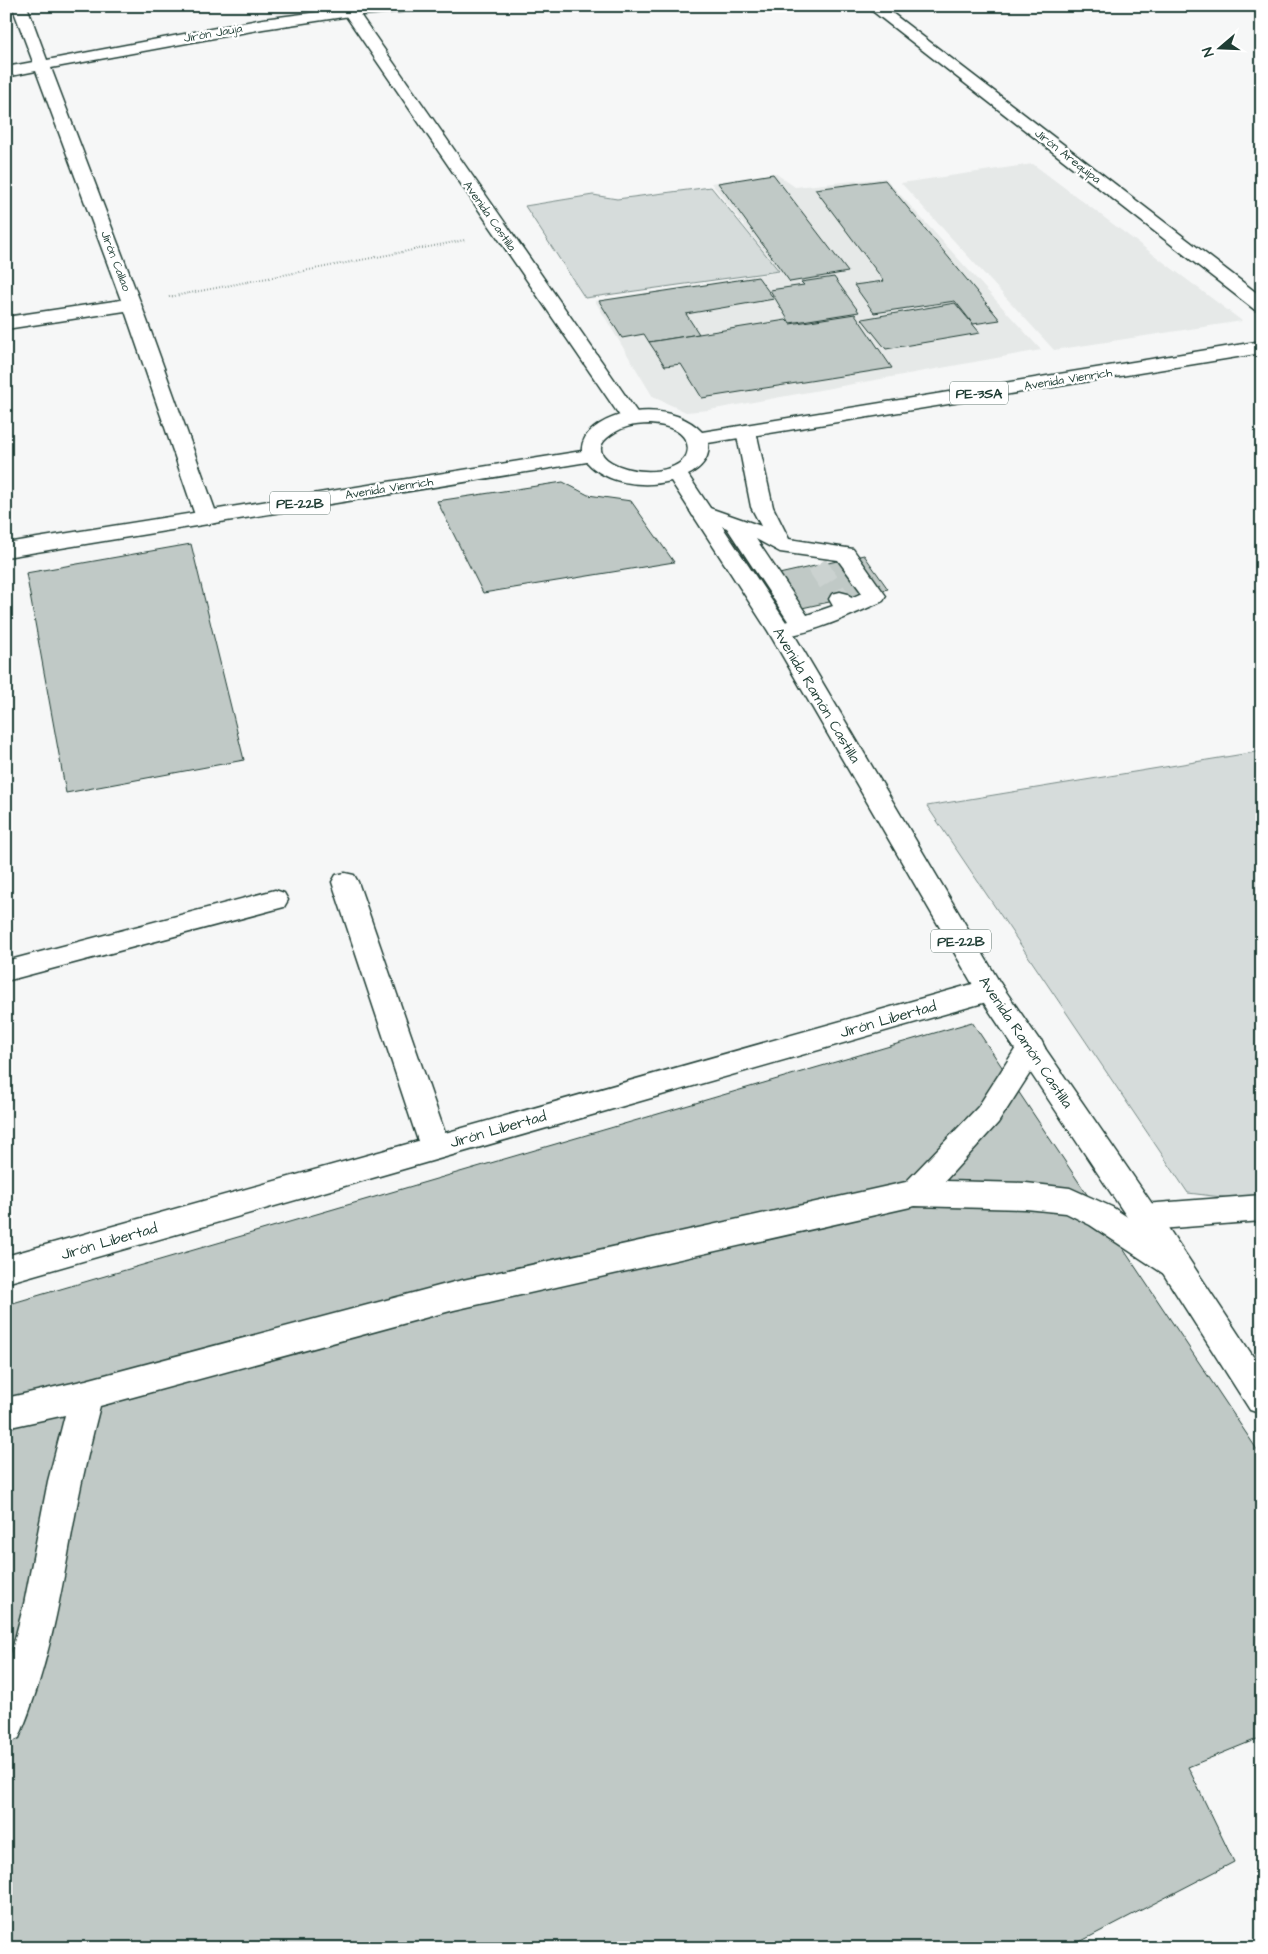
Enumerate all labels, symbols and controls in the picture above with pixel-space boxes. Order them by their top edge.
street label: Jirón Jauja [182,20,244,47]
north arrow [1196,22,1246,72]
text: N [1198,44,1220,59]
street label: Jirón Arequipa [1031,125,1104,188]
street label: Avenida Castilla [459,178,520,255]
street label: Jirón Callao [96,228,135,294]
street label: Avenida Vienrich [1023,364,1113,395]
road number: PE-3SA [950,382,1008,404]
street label: Avenida Vienrich [344,473,434,504]
road number: PE-22B [270,492,330,514]
street label: Avenida Ramón Castilla [768,623,866,767]
road number: PE-22B [931,929,991,952]
street label: Avenida Ramón Castilla [974,972,1078,1113]
street label: Jirón Libertad [838,996,939,1043]
street label: Jirón Libertad [448,1106,549,1153]
street label: Jirón Libertad [59,1218,160,1265]

